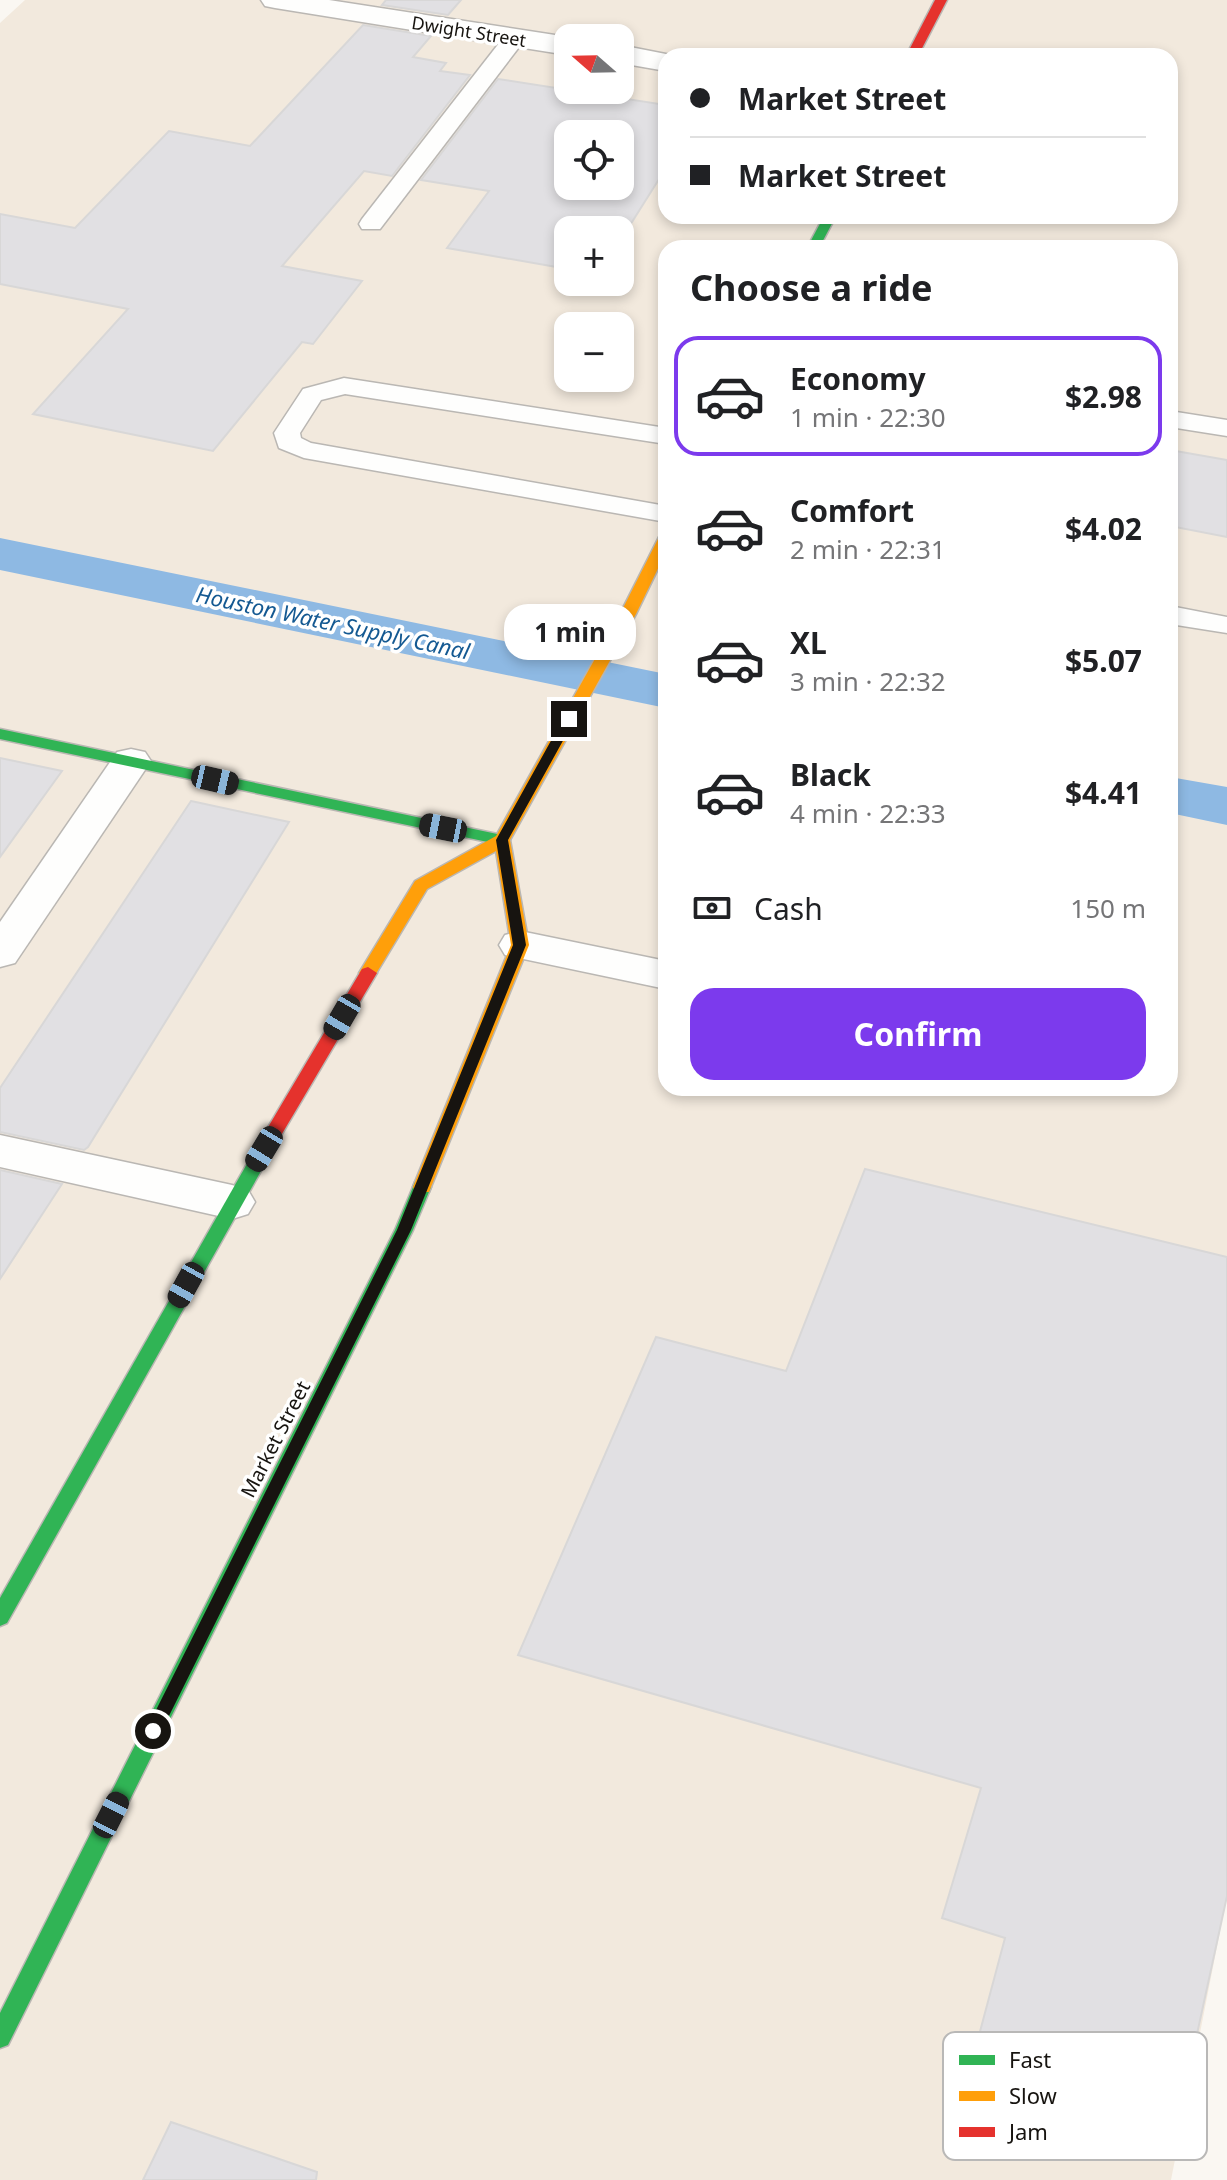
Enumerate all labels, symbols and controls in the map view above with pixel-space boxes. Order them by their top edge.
street label: Dwight Street [410,10,528,52]
north arrow [554,24,634,104]
map controls [554,24,634,392]
text: Market Street [738,78,946,119]
button: locate [554,120,634,200]
text: Market Street [738,155,946,196]
button: + [554,216,634,296]
text: Choose a ride [690,263,932,312]
button: − [554,312,634,392]
text: Economy [790,358,926,399]
icon: car [694,360,766,432]
text: $2.98 [1065,376,1142,417]
text: 1 min · 22:30 [790,399,946,435]
text: Comfort [790,490,914,531]
icon: car [694,492,766,564]
text: $4.02 [1065,508,1142,549]
text: 2 min · 22:31 [790,531,946,567]
water label: Houston Water Supply Canal [194,578,474,666]
callout: 1 min [503,603,635,659]
text: 1 min [534,614,606,650]
text: XL [790,622,827,663]
icon: car [694,624,766,696]
text: $5.07 [1065,640,1142,681]
text: 3 min · 22:32 [790,663,946,699]
route end [551,701,587,737]
text: Black [790,754,871,795]
icon: car [694,756,766,828]
car [189,763,241,797]
text: $4.41 [1065,772,1142,813]
text: 4 min · 22:33 [790,795,946,831]
car [417,812,469,844]
icon: cash [690,886,734,930]
text: Cash [754,888,823,929]
text: 150 m [1070,890,1146,926]
button: Confirm [690,988,1146,1080]
car [320,990,364,1044]
car [241,1122,287,1176]
car [164,1258,208,1312]
street label: Market Street [234,1376,316,1502]
route start [135,1713,171,1749]
car [89,1788,133,1842]
legend [943,2032,1207,2160]
text: Fast [1009,2044,1051,2074]
text: Slow [1009,2080,1058,2110]
text: Jam [1007,2116,1048,2146]

